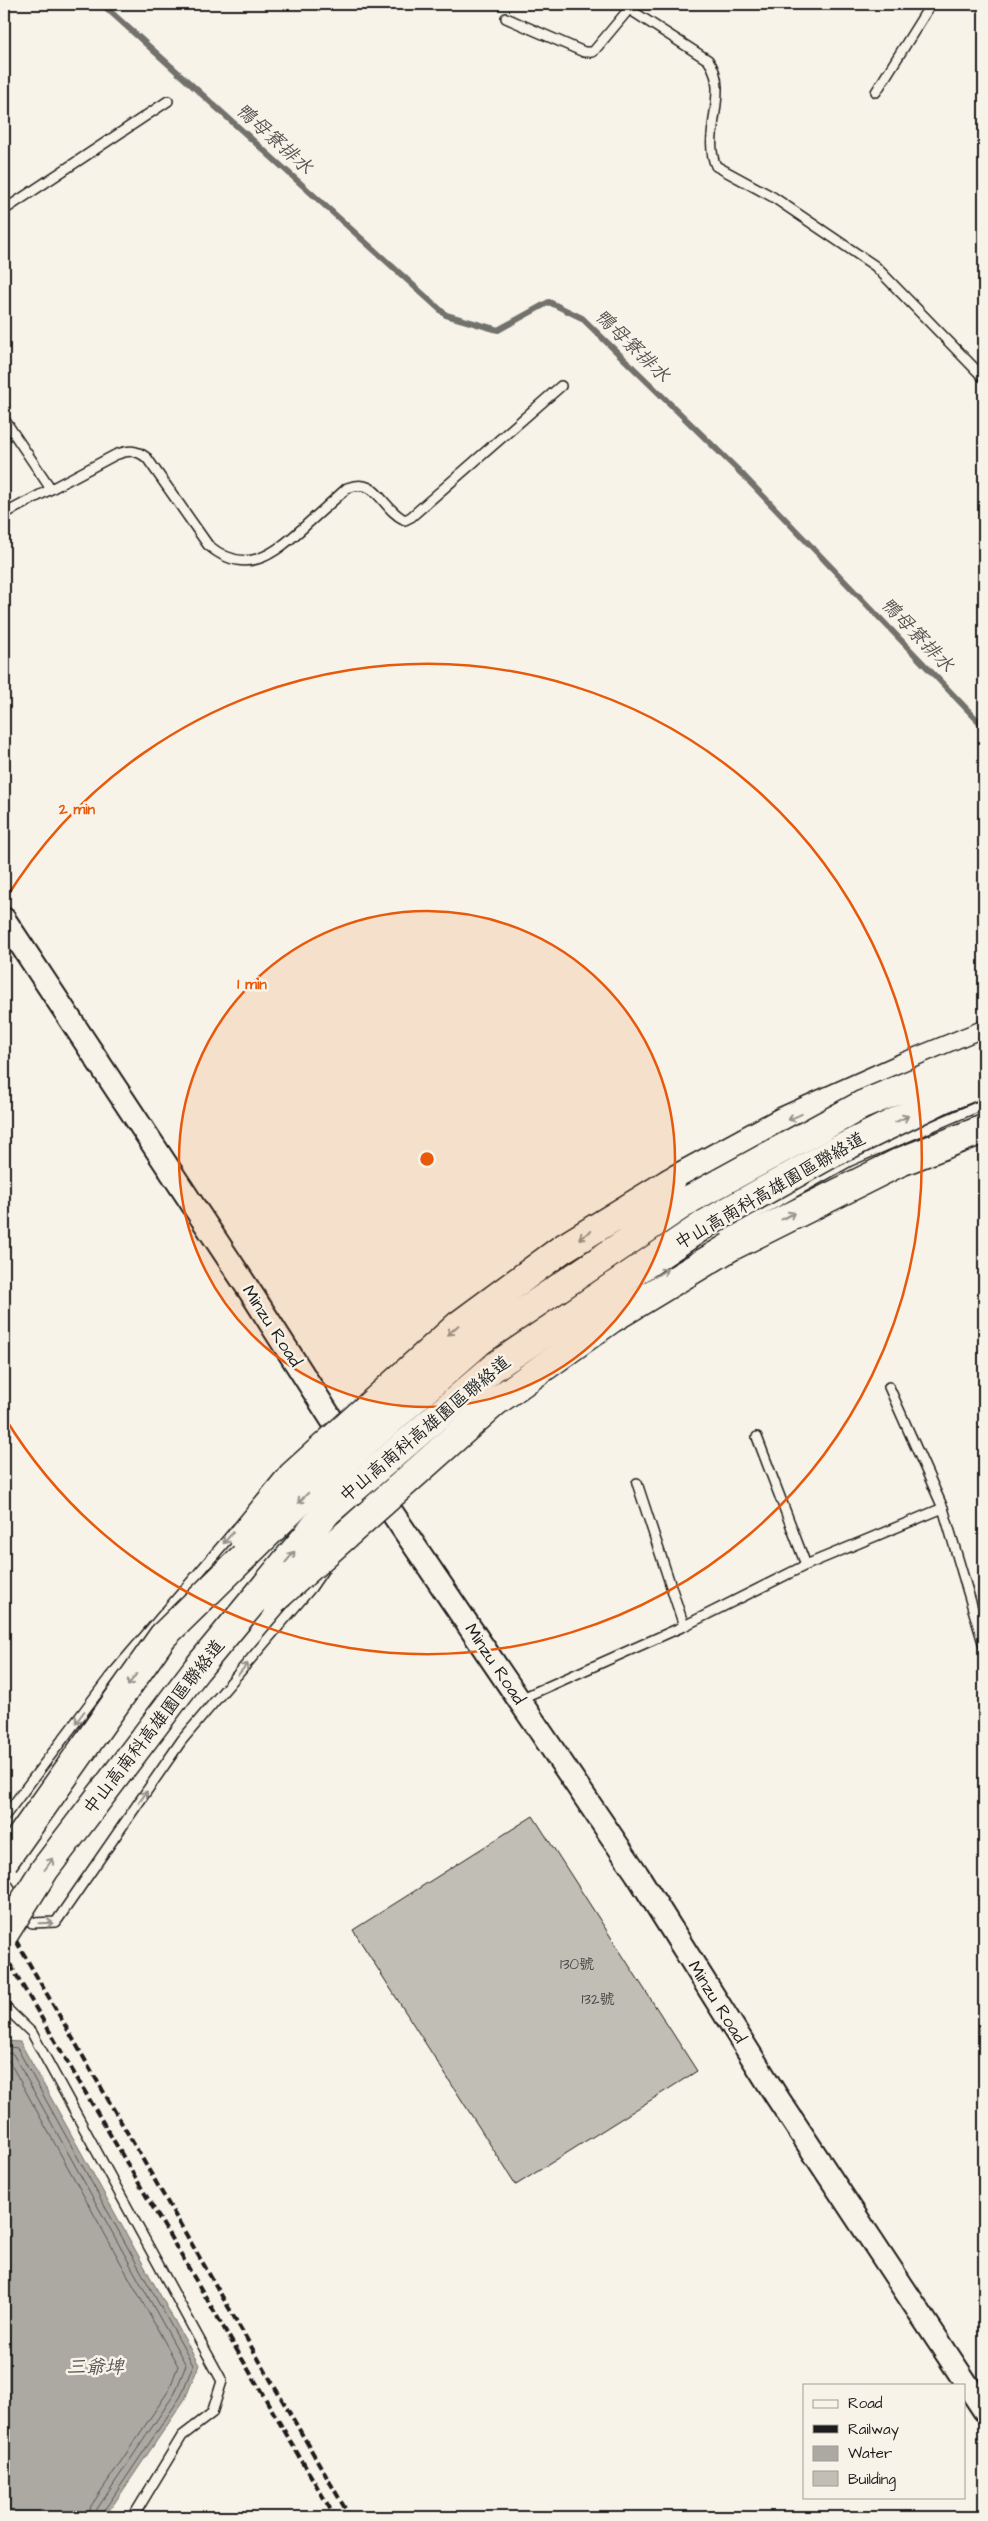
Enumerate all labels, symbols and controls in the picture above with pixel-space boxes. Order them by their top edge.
water label: 鴨母寮排水 [230,97,319,181]
water label: 鴨母寮排水 [588,303,676,389]
water label: 鴨母寮排水 [874,591,960,679]
text: 2 min [58,799,96,820]
text: 1 min [237,974,267,995]
one-way arrow [788,1112,803,1122]
one-way arrow [894,1114,909,1123]
street label: 中山高南科高雄園區聯絡道 [670,1126,870,1256]
centre of rings [418,1150,436,1168]
one-way arrow [781,1211,796,1221]
one-way arrow [578,1231,592,1241]
one-way arrow [653,1267,667,1277]
street label: Minzu Road [236,1280,308,1372]
one-way arrow [447,1325,460,1336]
street label: 中山高南科高雄園區聯絡道 [334,1350,516,1508]
one-way arrow [297,1492,309,1504]
one-way arrow [222,1532,234,1545]
one-way arrow [284,1551,295,1564]
street label: Minzu Road [459,1618,531,1710]
street label: 中山高南科高雄園區聯絡道 [78,1634,230,1820]
one-way arrow [237,1662,249,1675]
one-way arrow [127,1673,137,1687]
one-way arrow [74,1710,85,1723]
one-way arrow [138,1790,148,1804]
one-way arrow [44,1857,54,1871]
one-way arrow [38,1918,54,1927]
house number: 130號 [560,1954,594,1975]
street label: Minzu Road [682,1956,752,2048]
house number: 132號 [581,1989,615,2010]
water label: 三爺埤 [66,2354,125,2381]
legend [803,2384,966,2498]
text: Road [848,2393,883,2414]
text: Railway [848,2419,899,2441]
text: Water [848,2443,892,2464]
text: Building [848,2469,896,2491]

